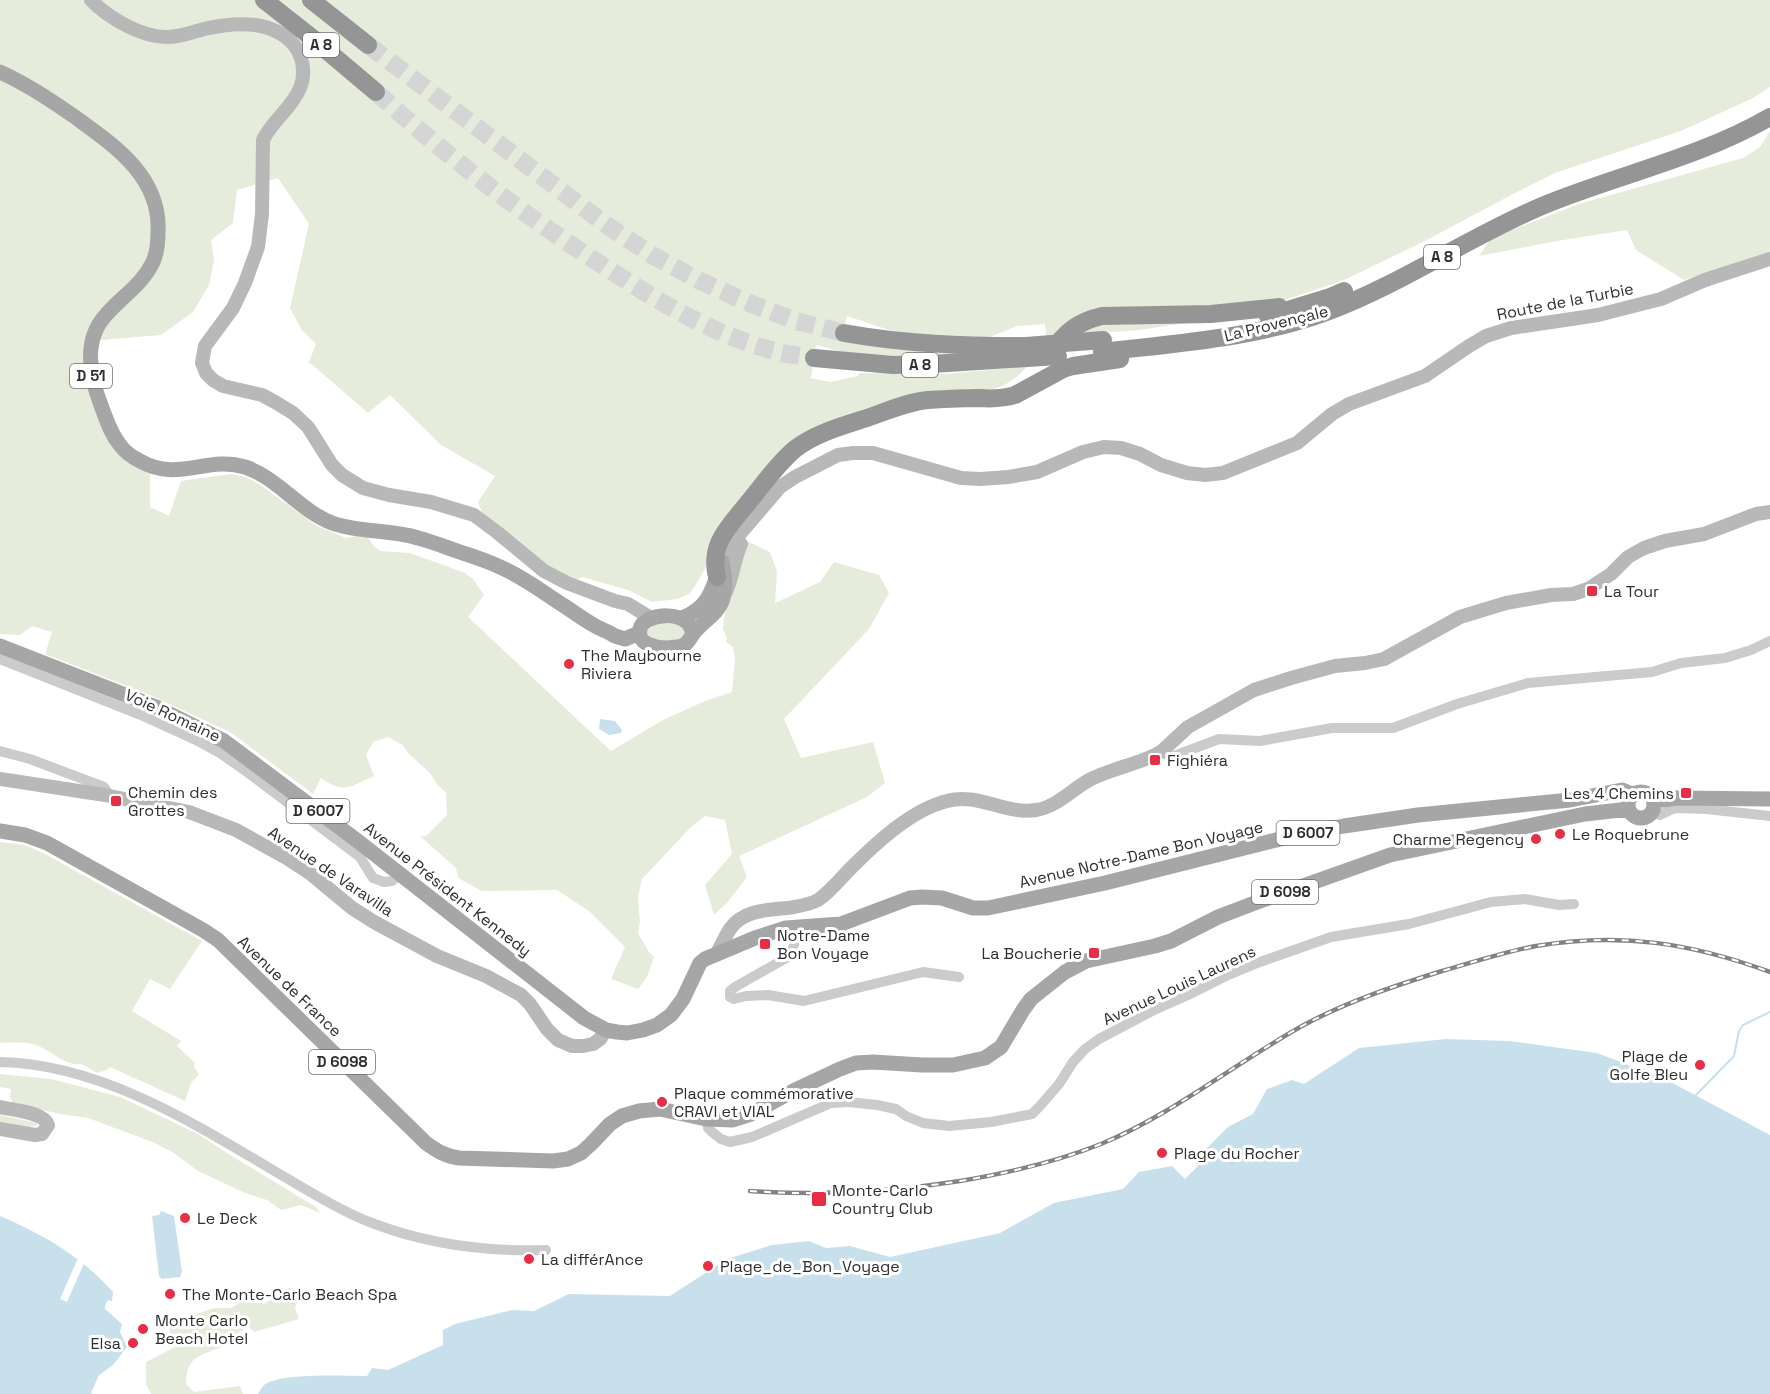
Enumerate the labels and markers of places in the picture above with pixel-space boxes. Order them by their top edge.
place label: La Tour [1604,581,1659,602]
marker: La Tour [1585,584,1599,598]
place label: The Maybourne Riviera [581,645,702,684]
marker: The Maybourne Riviera [562,657,576,671]
place label: Fighiéra [1167,750,1228,771]
marker: Fighiéra [1148,753,1162,767]
place label: Chemin des Grottes [128,782,217,821]
place label: Les 4 Chemins [1564,783,1674,804]
marker: Les 4 Chemins [1679,786,1693,800]
marker: Chemin des Grottes [109,794,123,808]
place label: Le Roquebrune [1572,824,1689,845]
marker: Le Roquebrune [1553,827,1567,841]
place label: Charme Regency [1393,829,1524,850]
marker: Charme Regency [1529,832,1543,846]
place label: Notre-Dame Bon Voyage [777,925,870,964]
marker: Notre-Dame Bon Voyage [758,937,772,951]
place label: La Boucherie [981,943,1082,964]
marker: La Boucherie [1087,946,1101,960]
place label: Plage de Golfe Bleu [1610,1046,1688,1085]
marker: Plage de Golfe Bleu [1693,1058,1707,1072]
place label: Plaque commémorative CRAVI et VIAL [674,1083,854,1122]
marker: Plaque commémorative CRAVI et VIAL [655,1095,669,1109]
place label: Plage du Rocher [1174,1143,1299,1164]
marker: Plage du Rocher [1155,1146,1169,1160]
place label: Monte-Carlo Country Club [832,1180,933,1219]
marker: Monte-Carlo Country Club [810,1190,828,1208]
place label: Le Deck [197,1208,258,1229]
marker: Le Deck [178,1211,192,1225]
place label: La différAnce [541,1249,644,1270]
marker: La différAnce [522,1252,536,1266]
place label: Plage_de_Bon_Voyage [720,1256,900,1277]
marker: Plage_de_Bon_Voyage [701,1259,715,1273]
place label: The Monte-Carlo Beach Spa [182,1284,397,1305]
marker: The Monte-Carlo Beach Spa [163,1287,177,1301]
place label: Monte Carlo Beach Hotel [155,1310,248,1349]
marker: Monte Carlo Beach Hotel [136,1322,150,1336]
place label: Elsa [91,1333,121,1354]
marker: Elsa [126,1336,140,1350]

